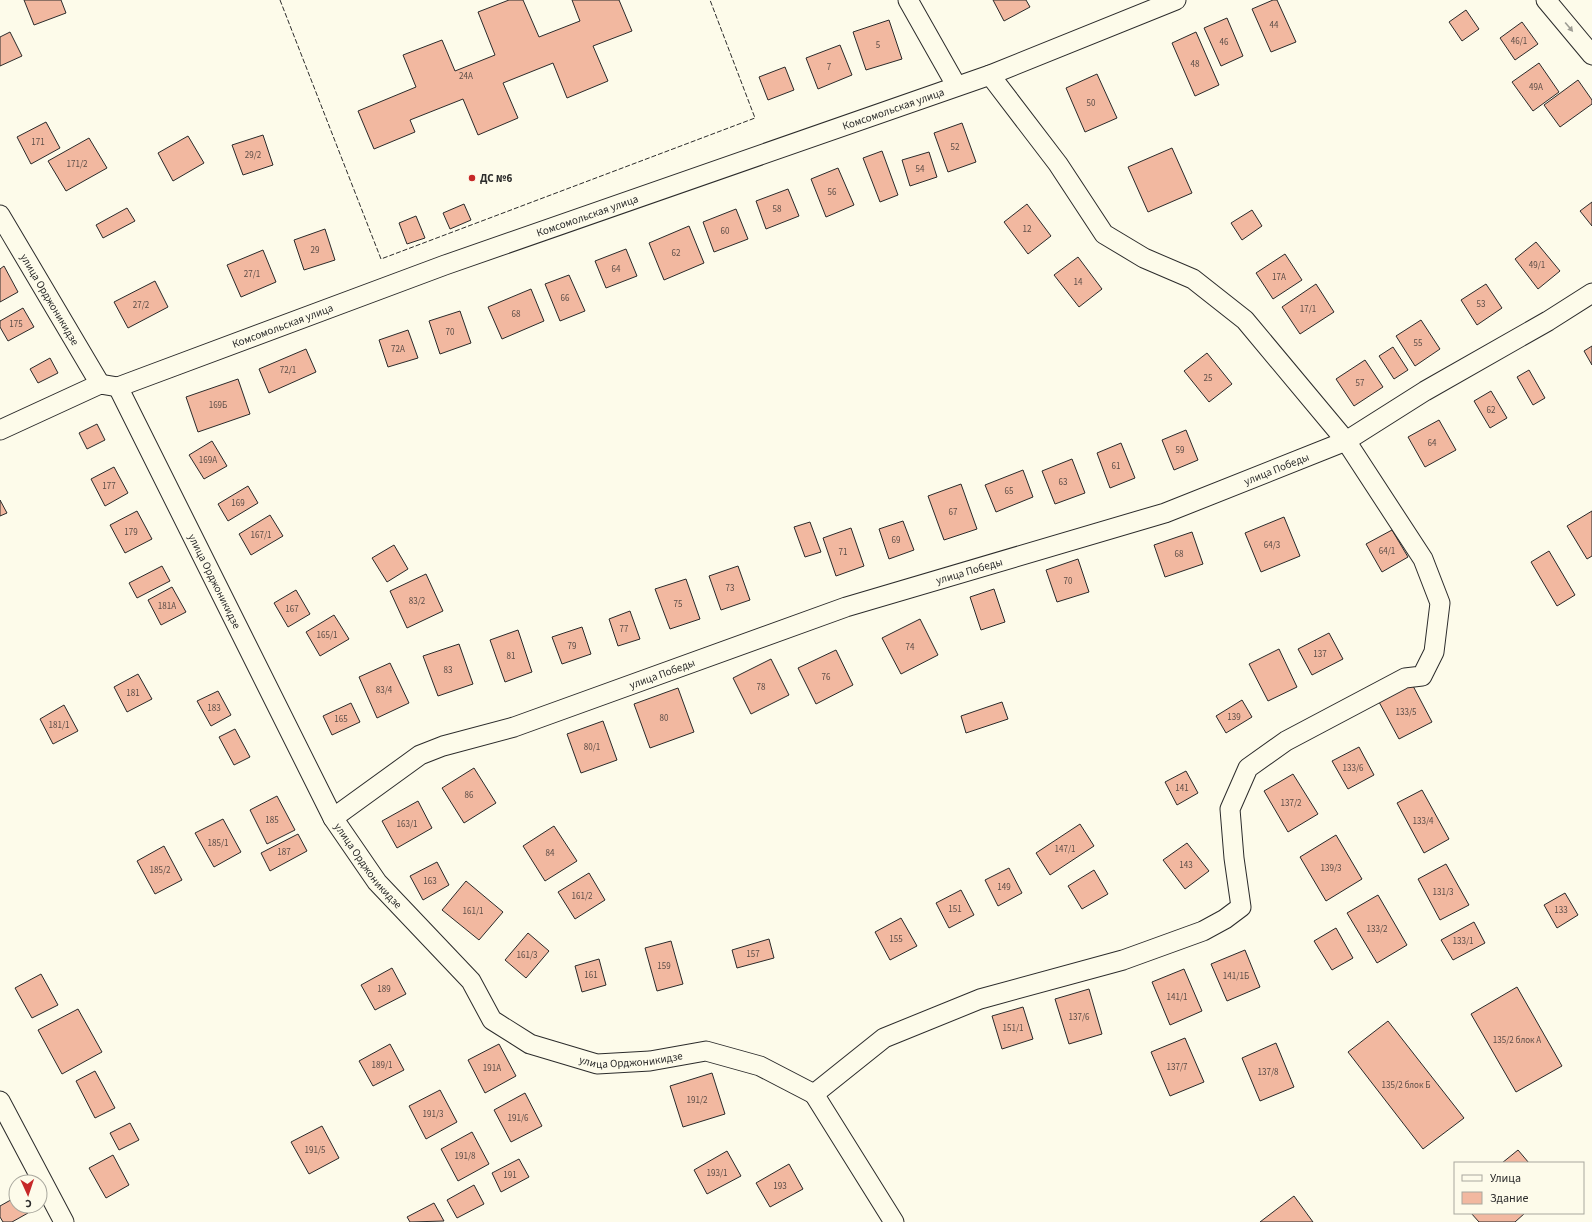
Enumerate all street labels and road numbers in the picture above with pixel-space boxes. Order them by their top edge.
street label: Комсомольская улица [840,85,946,134]
street label: Комсомольская улица [535,191,640,241]
street label: улица Орджоникидзе [16,251,83,349]
street label: Комсомольская улица [230,300,335,352]
street label: улица Победы [1242,449,1311,489]
street label: улица Орджоникидзе [184,531,245,632]
street label: улица Победы [934,554,1004,588]
street label: улица Победы [627,655,697,693]
street label: улица Орджоникидзе [331,820,406,912]
street label: улица Орджоникидзе [577,1048,684,1072]

